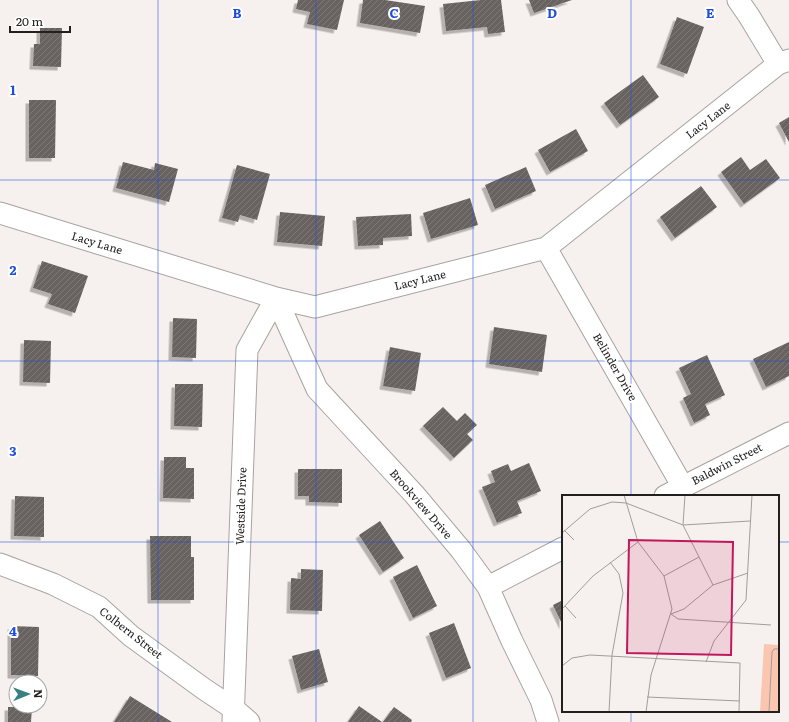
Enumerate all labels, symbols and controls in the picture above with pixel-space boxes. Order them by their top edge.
text: B [233,3,242,22]
text: C [389,3,399,22]
text: D [547,3,557,22]
text: E [706,3,715,22]
scale bar [10,8,70,34]
text: 20 m [16,12,43,30]
text: 1 [10,80,16,99]
street label: Lacy Lane [682,97,733,142]
street label: Lacy Lane [70,227,125,257]
text: 2 [10,260,17,279]
street label: Lacy Lane [392,265,448,293]
street label: Belinder Drive [590,330,642,404]
street label: Baldwin Street [688,438,765,488]
text: 3 [9,441,17,460]
street label: Brookview Drive [387,465,457,542]
street label: Westside Drive [231,467,249,545]
inset map [562,495,779,712]
street label: Colbern Street [97,602,167,662]
text: 4 [9,621,17,640]
north arrow [8,674,48,714]
text: N [31,689,47,699]

